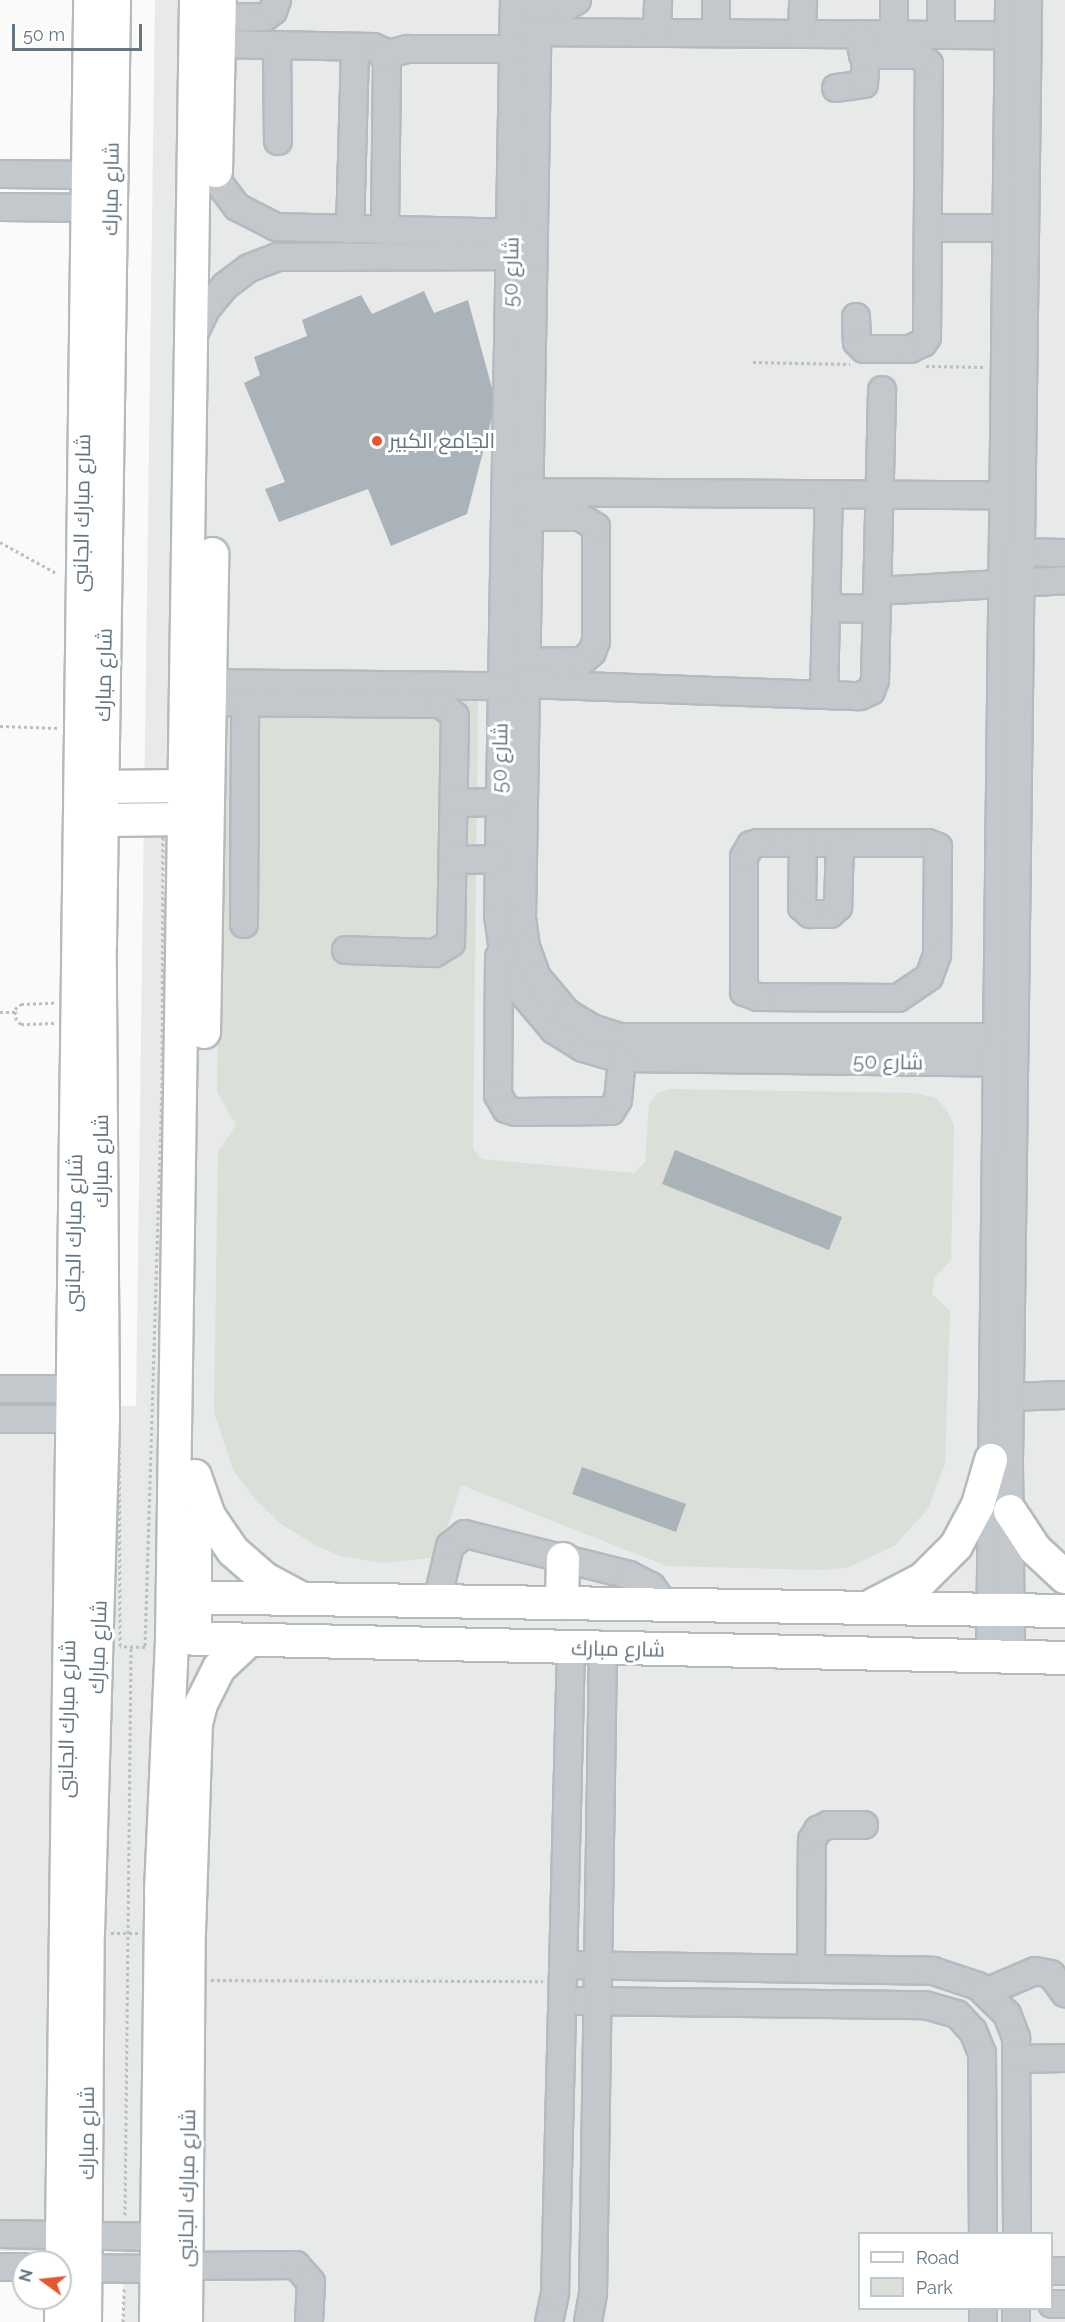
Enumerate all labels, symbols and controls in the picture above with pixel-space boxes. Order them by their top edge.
scale bar [15,12,146,50]
text: 50 m [23,24,65,45]
street label: شارع مبارك [98,142,124,236]
street label: شارع 50 [498,237,524,307]
place label: الجامع الكبير [389,428,495,454]
street label: شارع مبارك الجانبى [68,434,96,592]
marker: الجامع الكبير [370,434,384,448]
street label: شارع مبارك [91,628,117,722]
street label: شارع 50 [487,723,513,793]
street label: شارع 50 [853,1049,923,1075]
street label: شارع مبارك [88,1114,114,1208]
street label: شارع مبارك الجانبى [60,1154,88,1312]
street label: شارع مبارك [84,1600,112,1694]
street label: شارع مبارك [571,1636,665,1662]
street label: شارع مبارك الجانبى [53,1640,81,1798]
street label: شارع مبارك [74,2086,100,2180]
street label: شارع مبارك الجانبى [173,2109,201,2267]
legend [858,2232,1053,2310]
text: Road [916,2247,959,2268]
north arrow [12,2250,72,2310]
text: N [15,2267,37,2284]
text: Park [916,2277,953,2298]

